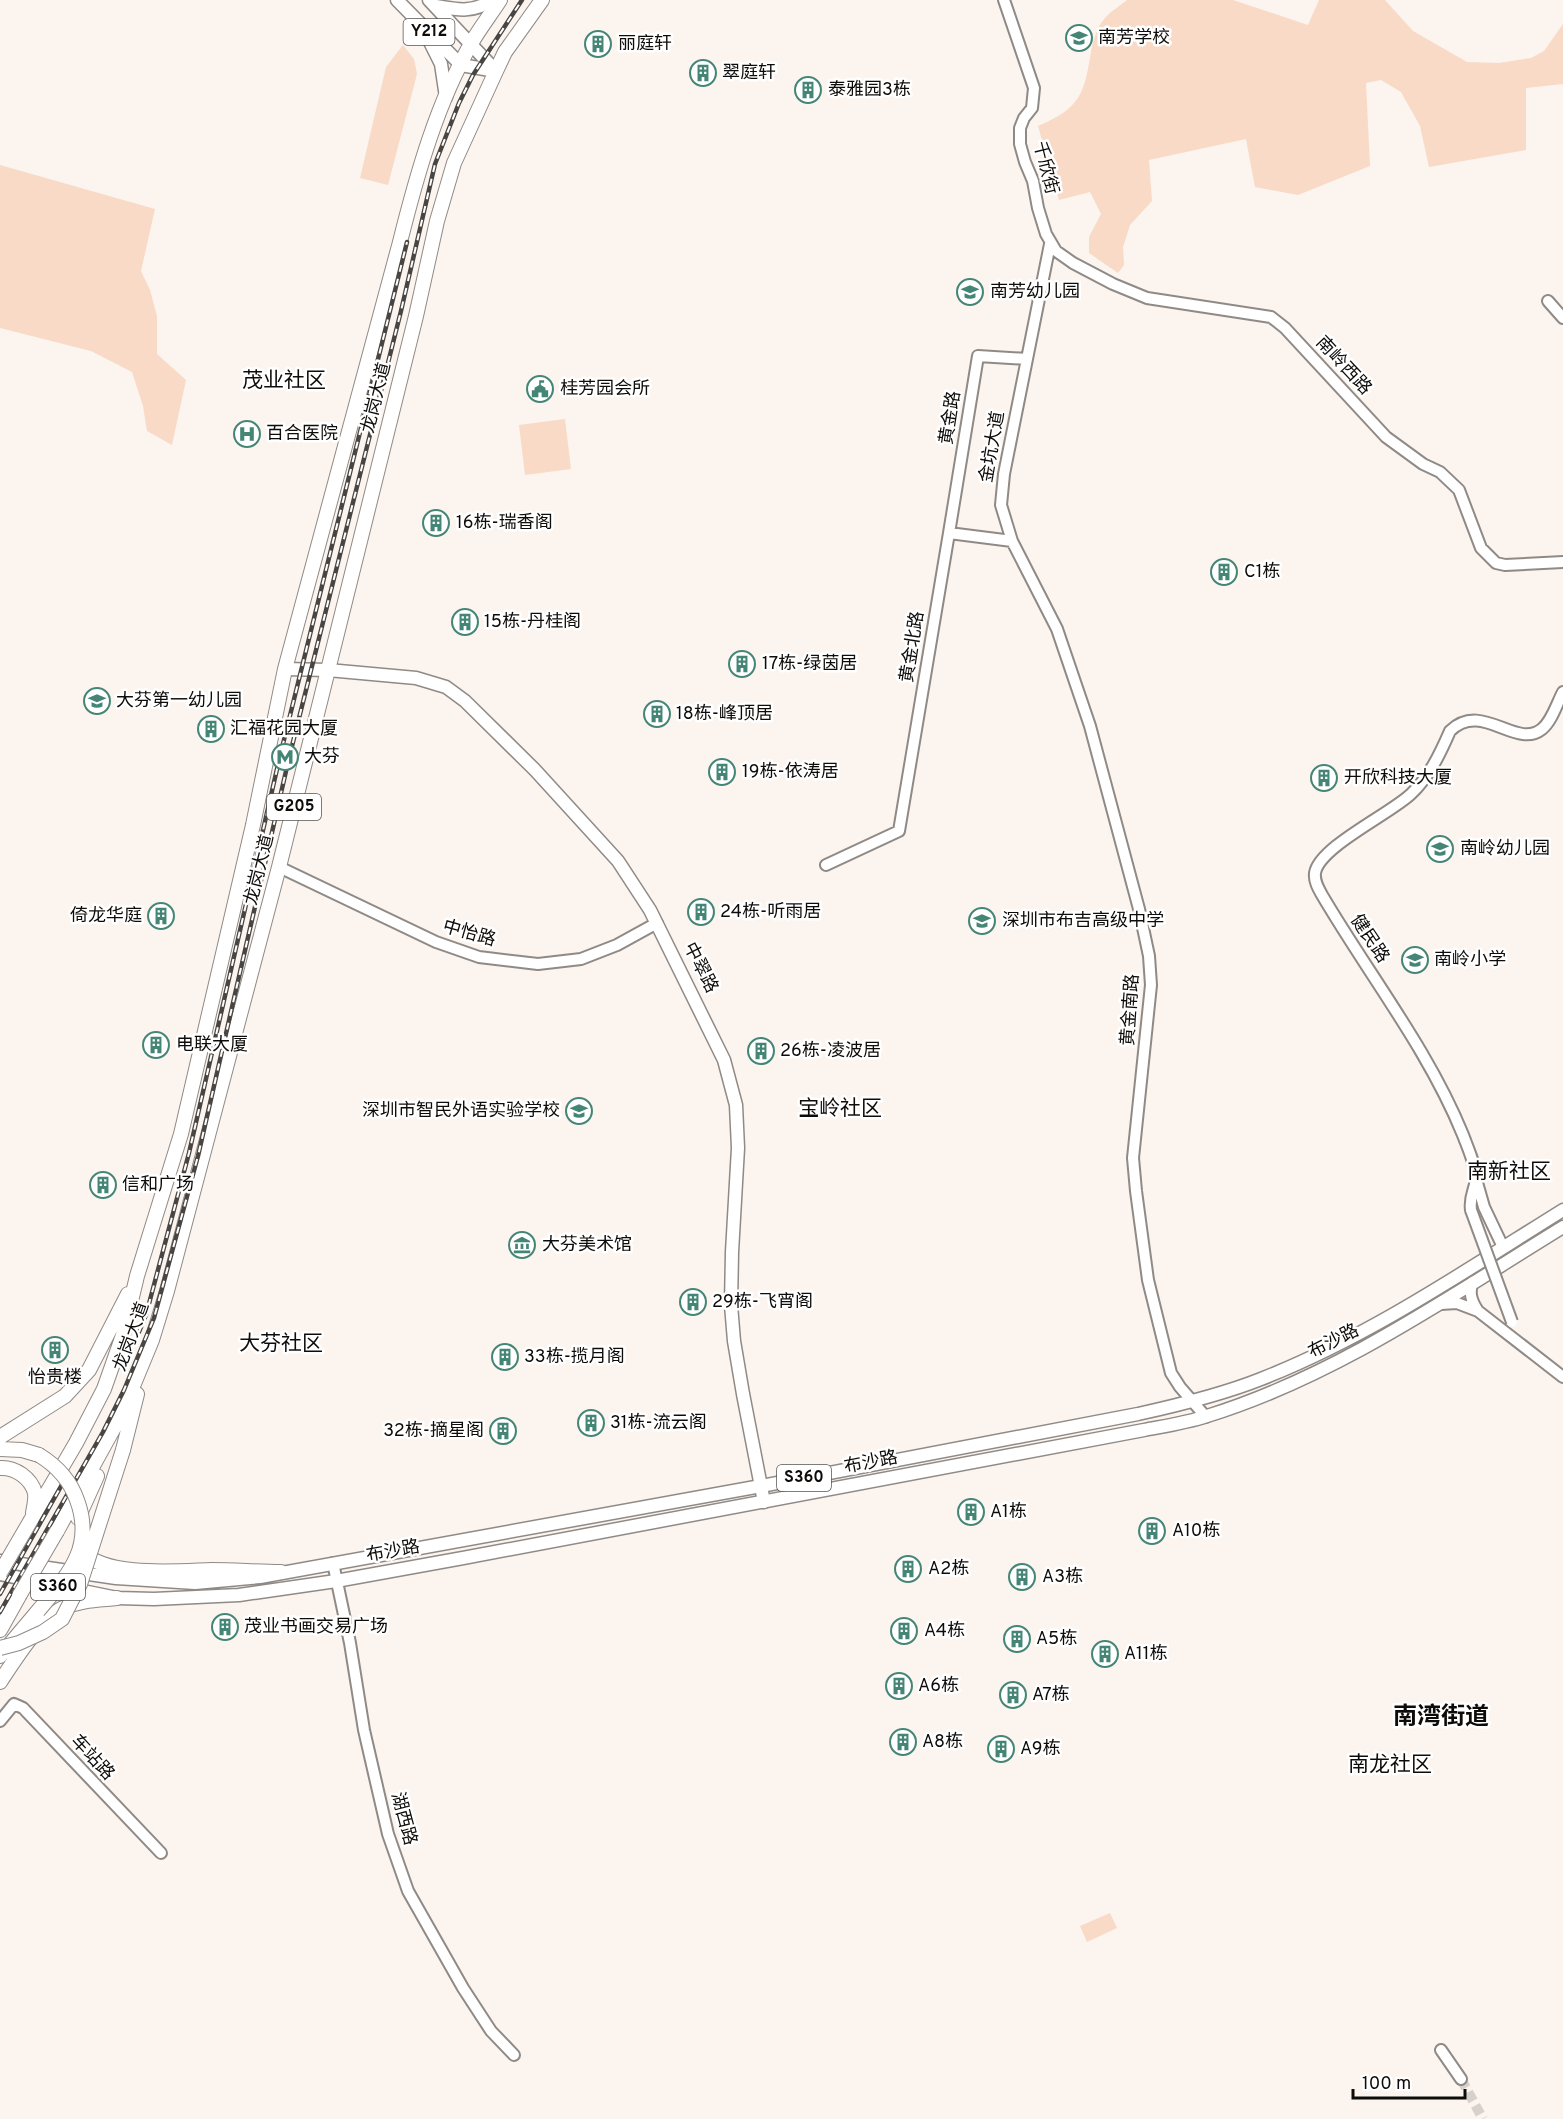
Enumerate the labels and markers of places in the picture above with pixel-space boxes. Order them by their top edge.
school or university icon: 南芳学校 [1064,23,1094,53]
place label: 南芳学校 [1098,27,1170,50]
building icon: 丽庭轩 [583,29,613,59]
place label: 丽庭轩 [618,33,672,56]
building icon: 翠庭轩 [688,58,718,88]
place label: 翠庭轩 [722,62,776,85]
building icon: 泰雅园3栋 [793,75,823,105]
place label: 泰雅园3栋 [828,79,911,102]
school or university icon: 南芳幼儿园 [955,277,985,307]
place label: 南芳幼儿园 [990,281,1080,304]
public building icon: 桂芳园会所 [525,374,555,404]
place label: 桂芳园会所 [560,378,650,401]
hospital icon: 百合医院 [232,419,262,449]
place label: 百合医院 [266,423,338,446]
building icon: 16栋-瑞香阁 [421,508,451,538]
place label: 16栋-瑞香阁 [456,512,553,535]
building icon: C1栋 [1209,557,1239,587]
place label: C1栋 [1244,561,1280,584]
building icon: 15栋-丹桂阁 [450,607,480,637]
place label: 15栋-丹桂阁 [484,611,581,634]
building icon: 17栋-绿茵居 [727,649,757,679]
place label: 17栋-绿茵居 [762,653,857,676]
school or university icon: 大芬第一幼儿园 [82,686,112,716]
place label: 大芬第一幼儿园 [116,690,242,713]
building icon: 18栋-峰顶居 [642,699,672,729]
place label: 18栋-峰顶居 [676,703,773,726]
building icon: 汇福花园大厦 [196,714,226,744]
place label: 汇福花园大厦 [230,718,338,741]
metro station icon: 大芬 [270,742,300,772]
place label: 大芬 [304,746,340,769]
building icon: 19栋-依涛居 [707,757,737,787]
place label: 19栋-依涛居 [742,761,839,784]
building icon: 开欣科技大厦 [1309,763,1339,793]
place label: 开欣科技大厦 [1344,767,1452,790]
school or university icon: 南岭幼儿园 [1425,834,1455,864]
place label: 南岭幼儿园 [1460,838,1550,861]
building icon: 24栋-听雨居 [686,897,716,927]
building icon: 倚龙华庭 [146,901,176,931]
place label: 24栋-听雨居 [720,901,821,924]
place label: 倚龙华庭 [70,905,142,928]
school or university icon: 深圳市布吉高级中学 [967,906,997,936]
place label: 深圳市布吉高级中学 [1002,910,1164,933]
school or university icon: 南岭小学 [1400,945,1430,975]
place label: 南岭小学 [1434,949,1506,972]
building icon: 电联大厦 [141,1030,171,1060]
place label: 电联大厦 [176,1034,248,1057]
building icon: 26栋-凌波居 [746,1036,776,1066]
place label: 26栋-凌波居 [780,1040,881,1063]
school or university icon: 深圳市智民外语实验学校 [564,1096,594,1126]
place label: 深圳市智民外语实验学校 [362,1100,560,1123]
building icon: 信和广场 [88,1170,118,1200]
place label: 信和广场 [122,1174,194,1197]
museum icon: 大芬美术馆 [507,1230,537,1260]
place label: 大芬美术馆 [542,1234,632,1257]
building icon: 29栋-飞宵阁 [678,1287,708,1317]
place label: 29栋-飞宵阁 [712,1291,813,1314]
building icon: 怡贵楼 [40,1335,70,1365]
building icon: 33栋-揽月阁 [490,1342,520,1372]
place label: 33栋-揽月阁 [524,1346,625,1369]
place label: 怡贵楼 [28,1367,82,1390]
building icon: 31栋-流云阁 [576,1408,606,1438]
place label: 31栋-流云阁 [610,1412,707,1435]
building icon: 32栋-摘星阁 [488,1416,518,1446]
place label: 32栋-摘星阁 [383,1420,484,1443]
building icon: A1栋 [956,1497,986,1527]
place label: A1栋 [990,1501,1027,1524]
building icon: A10栋 [1137,1516,1167,1546]
place label: A10栋 [1172,1520,1220,1543]
building icon: A2栋 [893,1554,923,1584]
place label: A2栋 [928,1558,969,1581]
building icon: A3栋 [1007,1562,1037,1592]
place label: A3栋 [1042,1566,1083,1589]
building icon: 茂业书画交易广场 [210,1612,240,1642]
place label: 茂业书画交易广场 [244,1616,388,1639]
building icon: A4栋 [889,1616,919,1646]
place label: A4栋 [924,1620,965,1643]
building icon: A5栋 [1002,1624,1032,1654]
place label: A5栋 [1036,1628,1077,1651]
building icon: A11栋 [1090,1639,1120,1669]
place label: A11栋 [1124,1643,1167,1666]
building icon: A6栋 [884,1671,914,1701]
place label: A6栋 [918,1675,959,1698]
building icon: A7栋 [998,1680,1028,1710]
place label: A7栋 [1032,1684,1070,1707]
building icon: A8栋 [888,1727,918,1757]
place label: A8栋 [922,1731,963,1754]
building icon: A9栋 [986,1734,1016,1764]
place label: A9栋 [1020,1738,1060,1761]

